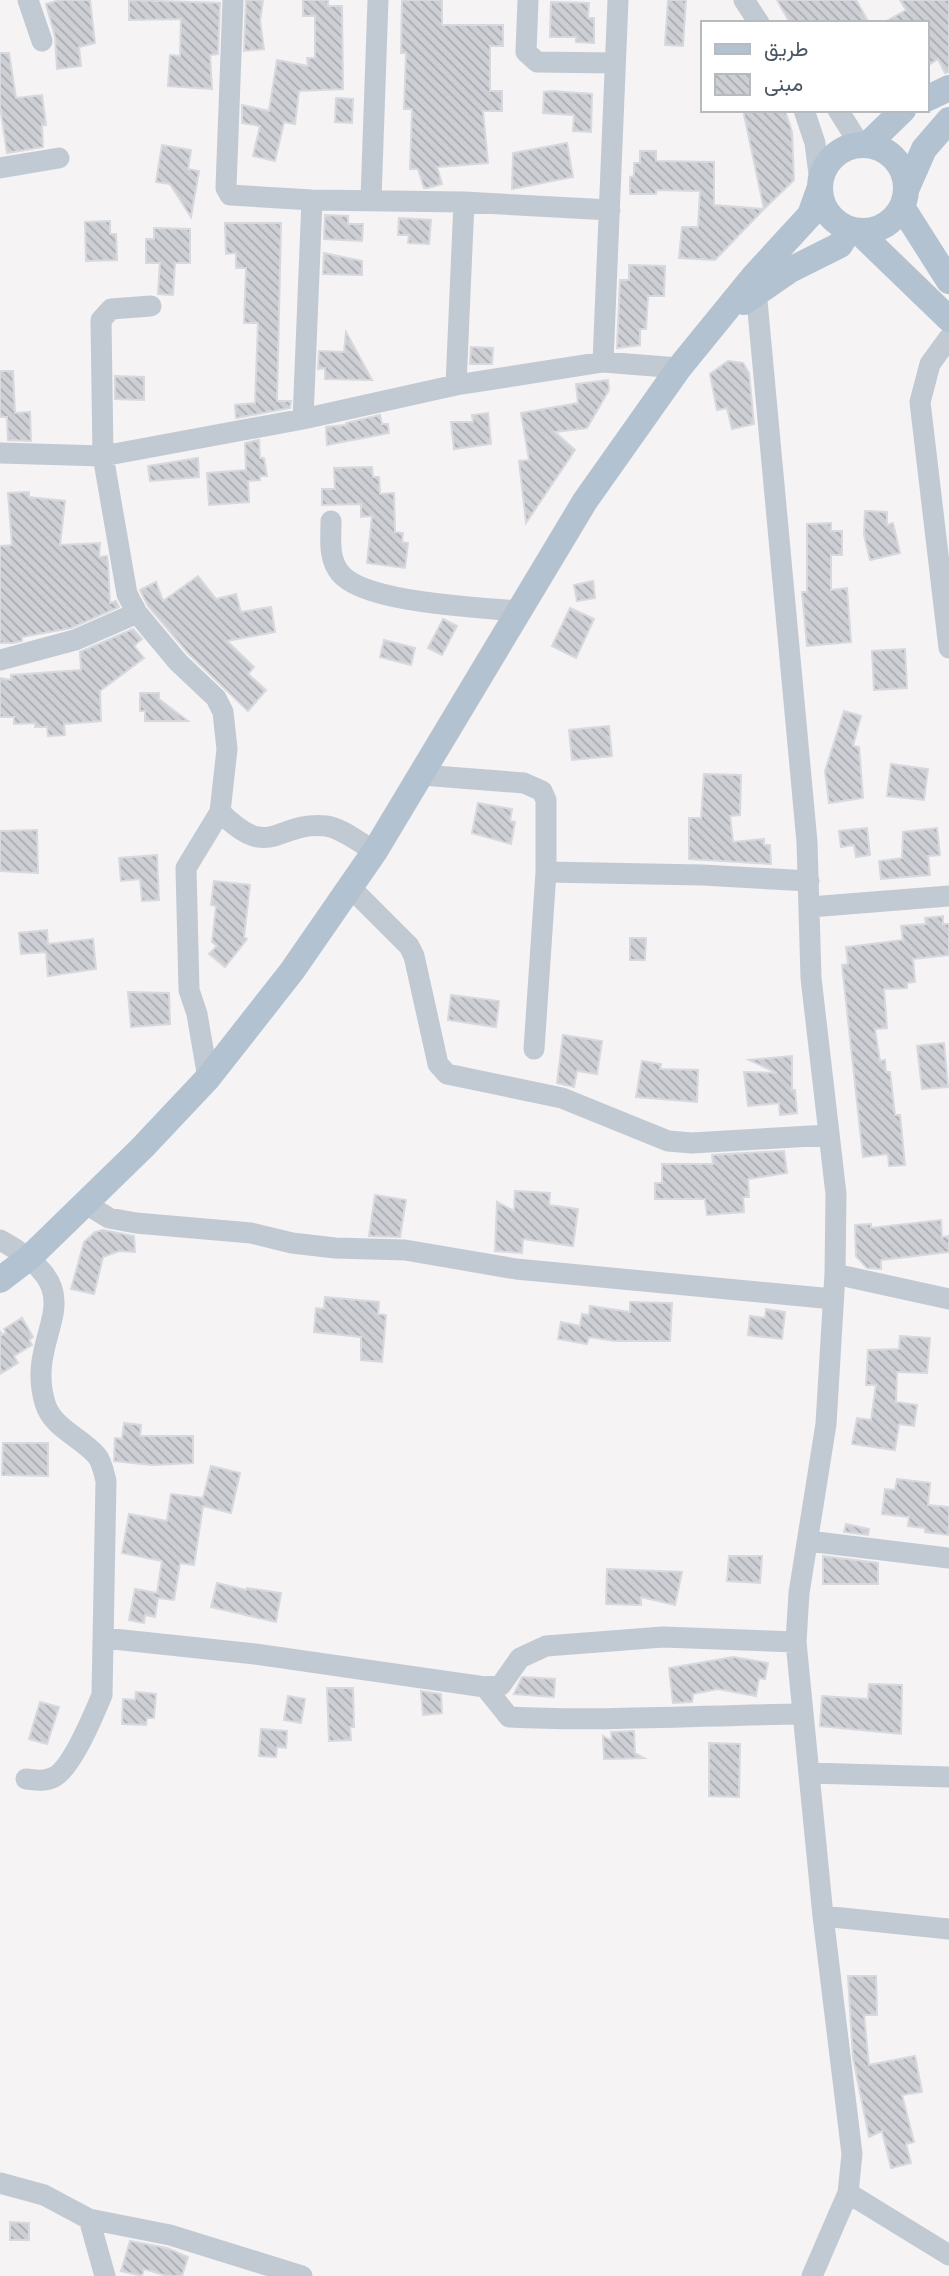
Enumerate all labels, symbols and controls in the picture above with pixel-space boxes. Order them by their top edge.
legend [701,21,928,112]
text: طريق [764,34,809,63]
text: مبنى [764,69,803,98]

